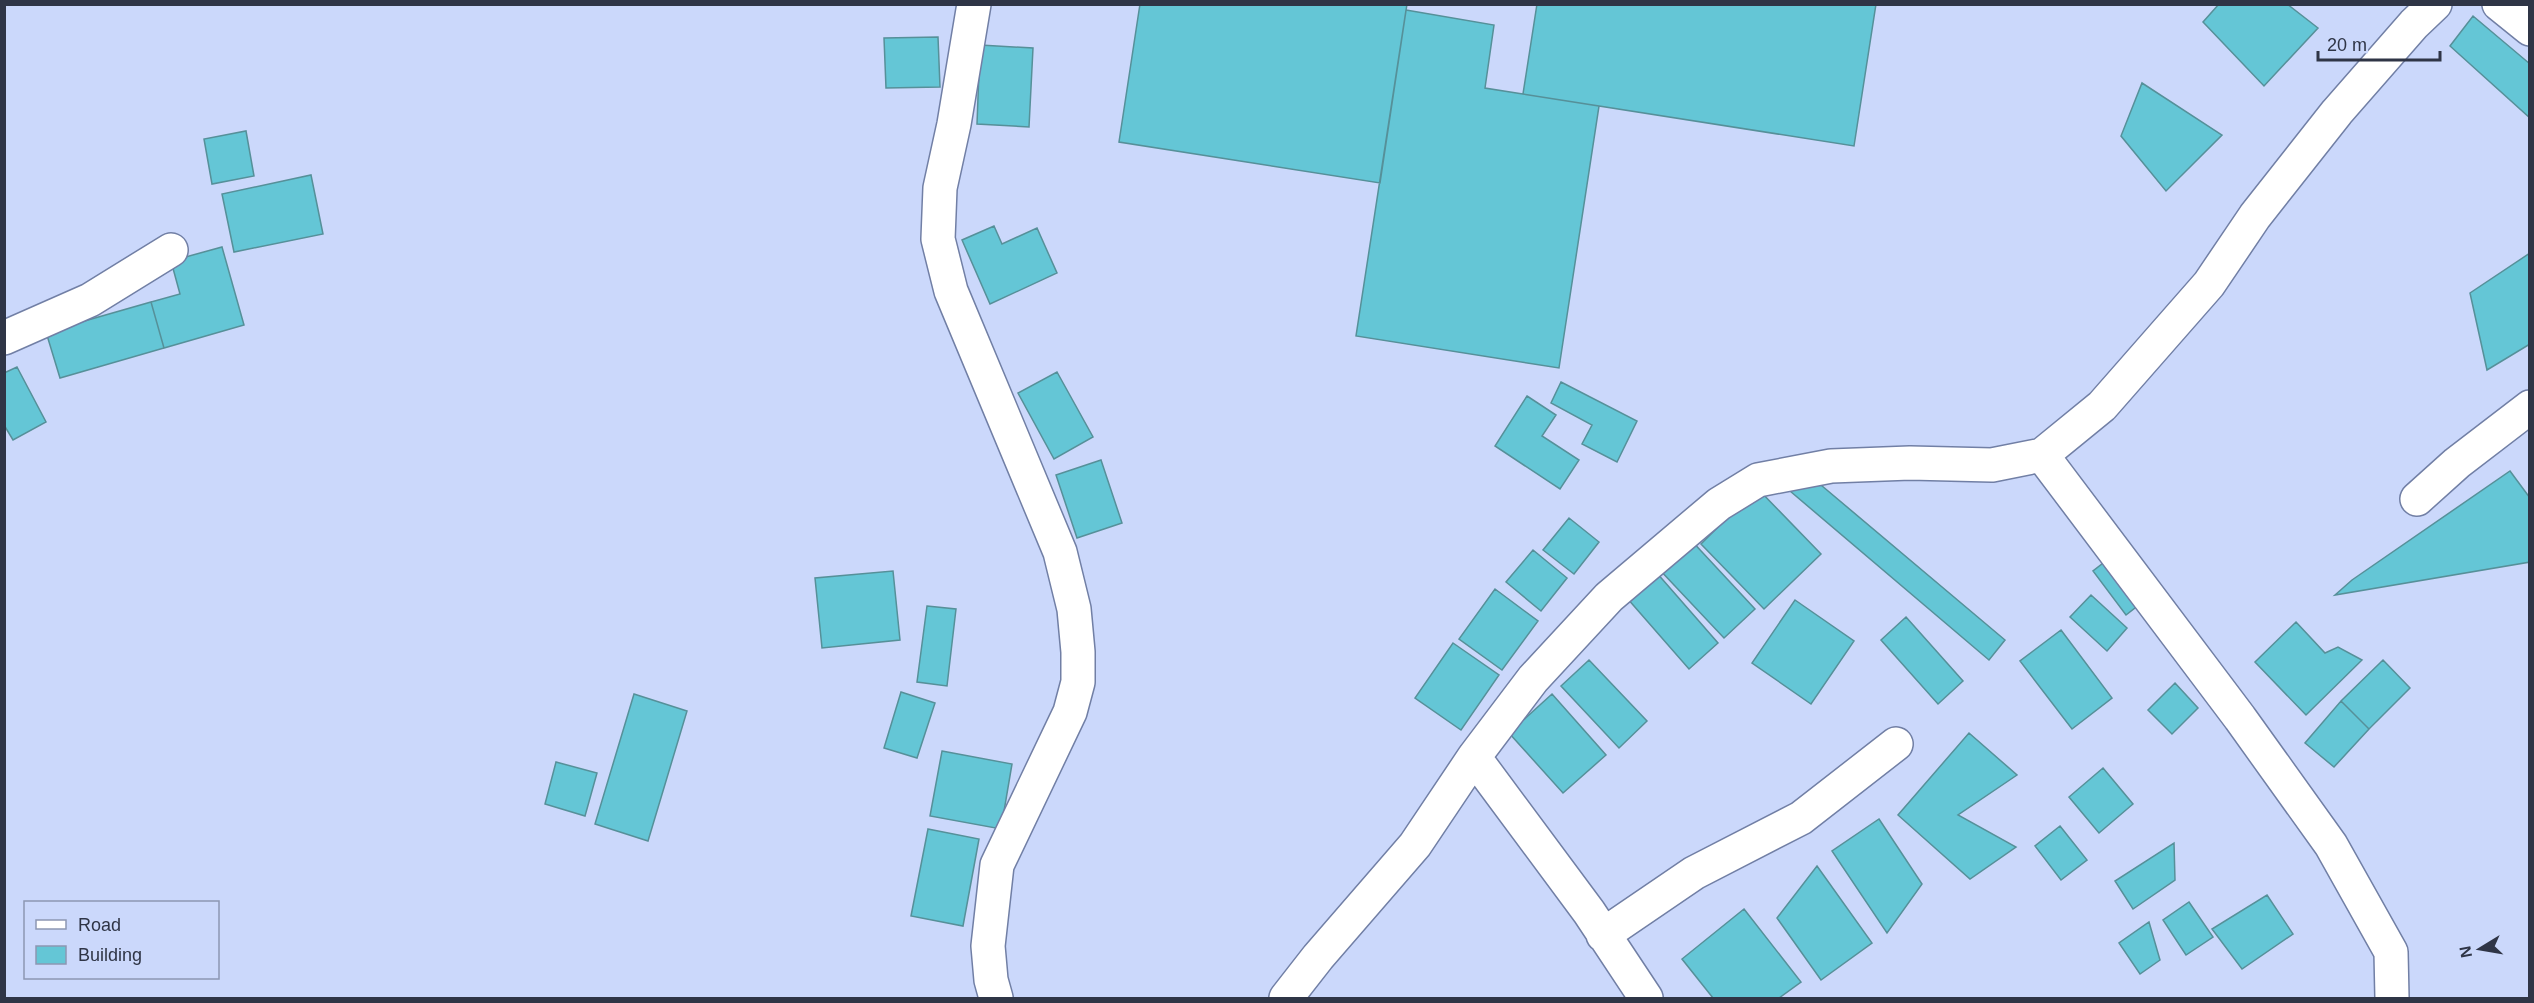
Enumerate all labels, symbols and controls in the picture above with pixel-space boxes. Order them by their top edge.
scale bar [2318,24,2440,62]
text: 20 m [2327,35,2367,55]
legend [24,901,219,979]
text: Road [78,915,121,935]
north arrow [2450,919,2510,979]
text: N [2456,944,2475,959]
text: Building [78,945,142,965]

